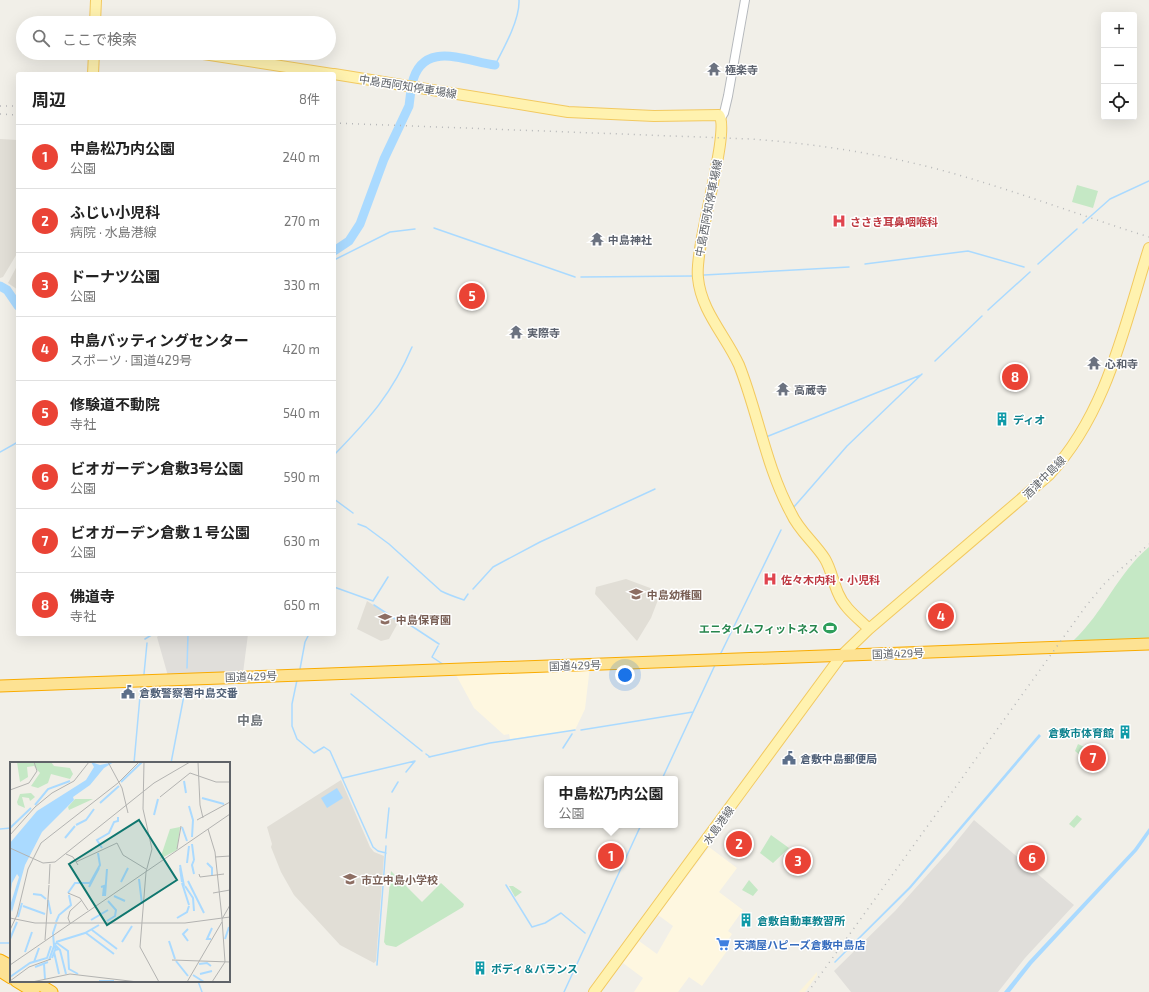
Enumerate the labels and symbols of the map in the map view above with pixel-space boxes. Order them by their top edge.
temple icon: 極楽寺 [706,61,722,77]
place label: 極楽寺 [725,63,758,76]
street label: 中島西阿知停車場線 [358,72,458,100]
street label: 中島西阿知停車場線 [692,158,724,258]
hospital icon: ささき耳鼻咽喉科 [831,213,847,229]
place label: ささき耳鼻咽喉科 [850,215,938,228]
temple icon: 中島神社 [589,231,605,247]
place label: 中島神社 [608,233,652,246]
pin: 5 [459,281,485,311]
temple icon: 実際寺 [508,324,524,340]
place label: 実際寺 [527,326,560,339]
temple icon: 心和寺 [1086,355,1102,371]
place label: 心和寺 [1104,357,1138,370]
pin: 8 [1002,362,1028,392]
temple icon: 高蔵寺 [775,381,791,397]
place label: 高蔵寺 [794,383,827,396]
building icon: ディオ [994,411,1010,427]
place label: ディオ [1013,413,1045,426]
street label: 酒津中島線 [1020,453,1068,501]
hospital icon: 佐々木内科・小児科 [762,571,778,587]
place label: 佐々木内科・小児科 [781,573,880,586]
school or university icon: 中島幼稚園 [628,586,644,602]
place label: 中島幼稚園 [647,588,702,601]
pin: 4 [928,601,954,631]
school or university icon: 中島保育園 [377,611,393,627]
place label: 中島保育園 [396,613,451,626]
sports icon: エニタイムフィットネス [822,620,838,636]
place label: エニタイムフィットネス [699,622,819,635]
street label: 国道429号 [872,646,924,660]
street label: 国道429号 [549,658,601,672]
your location [615,665,635,685]
street label: 国道429号 [225,669,277,683]
public building icon: 倉敷警察署中島交番 [120,684,136,700]
place label: 倉敷警察署中島交番 [139,686,238,699]
district label: 中島 [237,712,263,728]
building icon: 倉敷市体育館 [1117,724,1133,740]
place label: 倉敷市体育館 [1048,726,1114,739]
pin: 7 [1080,743,1106,773]
public building icon: 倉敷中島郵便局 [781,750,797,766]
place label: 倉敷中島郵便局 [800,752,877,765]
inset map [10,762,230,982]
street label: 水島港線 [700,803,736,847]
pin: 2 [726,829,752,859]
pin: 1 [598,841,624,871]
pin: 6 [1019,843,1045,873]
pin: 3 [785,846,811,876]
school or university icon: 市立中島小学校 [342,871,358,887]
place label: 市立中島小学校 [361,873,438,886]
building icon: 倉敷自動車教習所 [738,912,754,928]
place label: 倉敷自動車教習所 [757,914,845,927]
supermarket icon: 天満屋ハピーズ倉敷中島店 [715,936,731,952]
place label: 天満屋ハピーズ倉敷中島店 [734,938,865,951]
building icon: ボディ＆バランス [472,960,488,976]
place label: ボディ＆バランス [491,962,578,975]

